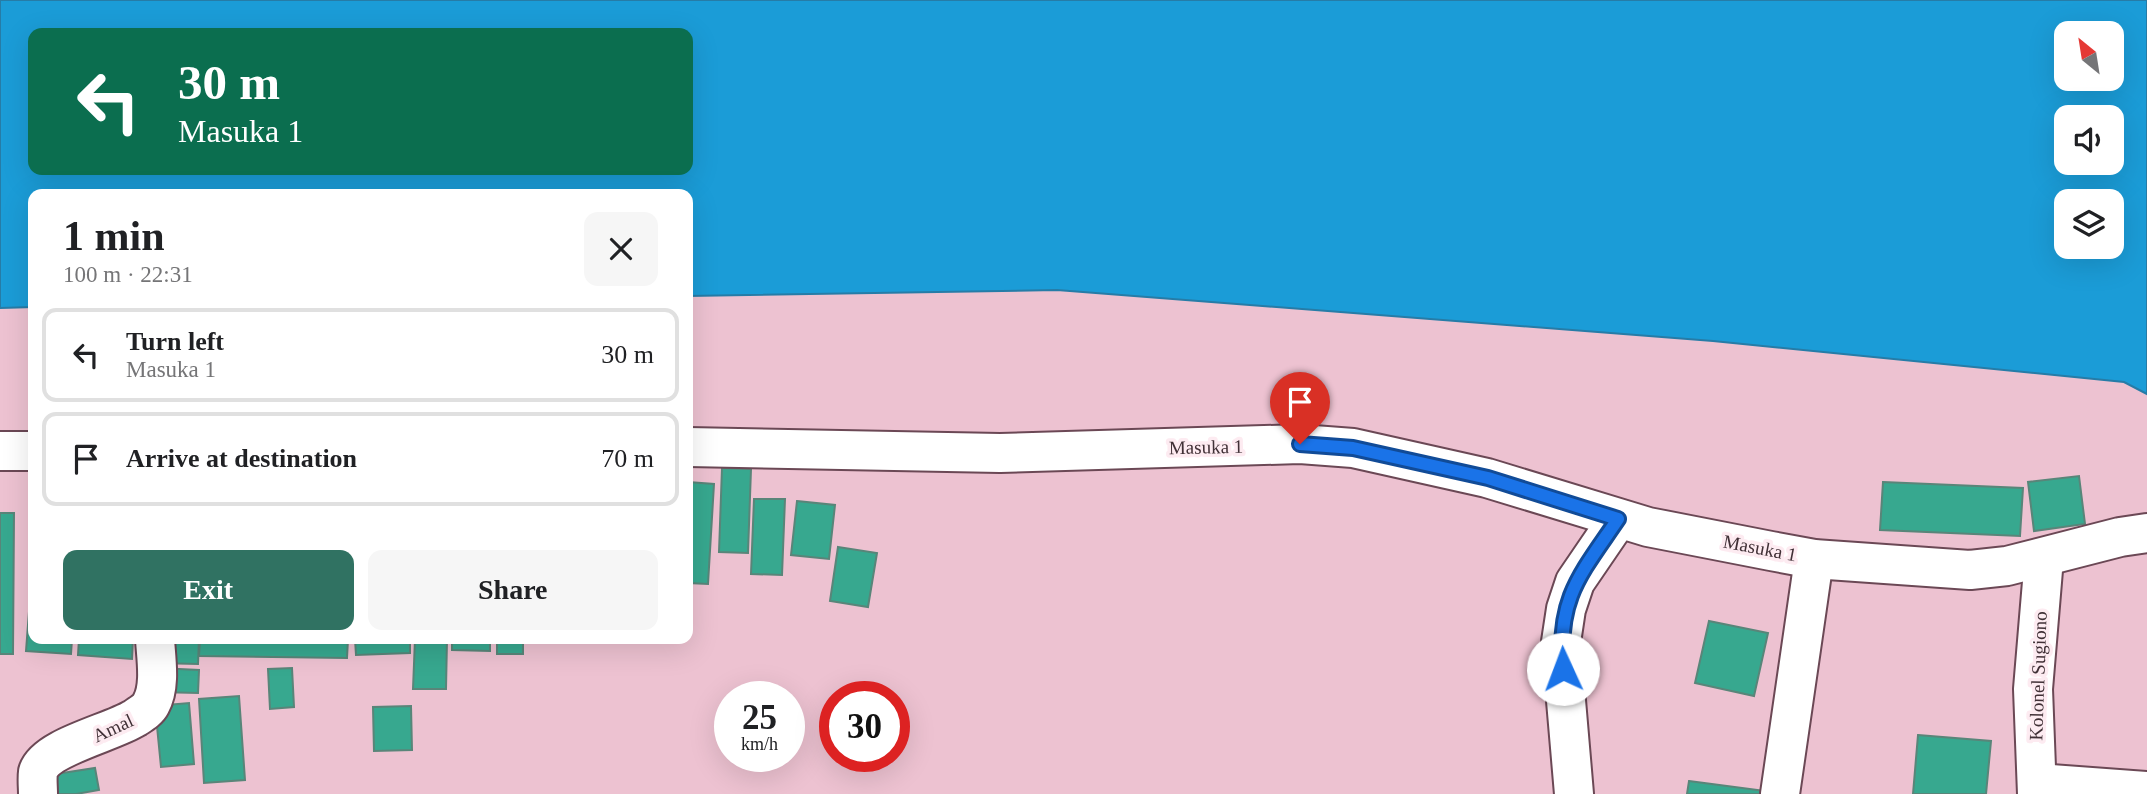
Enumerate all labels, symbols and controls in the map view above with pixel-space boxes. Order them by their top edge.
north arrow [2054,21,2124,91]
map controls [2054,21,2124,259]
text: 30 m [178,55,280,110]
icon: left [63,56,154,147]
button: sound [2054,105,2124,175]
text: Masuka 1 [178,113,303,149]
button: layers [2054,189,2124,259]
button: close [584,212,658,286]
text: 1 min [63,213,165,259]
text: 100 m · 22:31 [63,262,193,287]
text: Turn left [126,327,224,356]
icon: left [67,336,105,374]
text: 30 m [601,340,654,369]
text: Masuka 1 [126,357,216,382]
pin [1270,372,1330,444]
icon: arrive [1281,383,1319,421]
street label: Masuka 1 [1169,436,1243,458]
icon: arrive [67,440,105,478]
text: Arrive at destination [126,444,357,473]
text: 70 m [601,444,654,473]
street label: Masuka 1 [1721,531,1799,565]
button: Exit [63,550,354,630]
button: Share [368,550,658,630]
street label: Kolonel Sugiono [2025,611,2051,741]
position arrow [1526,632,1600,706]
speed limit sign: 30 [819,681,910,772]
text: 25 [742,698,777,737]
street label: Amal [89,710,137,746]
text: km/h [741,734,778,754]

